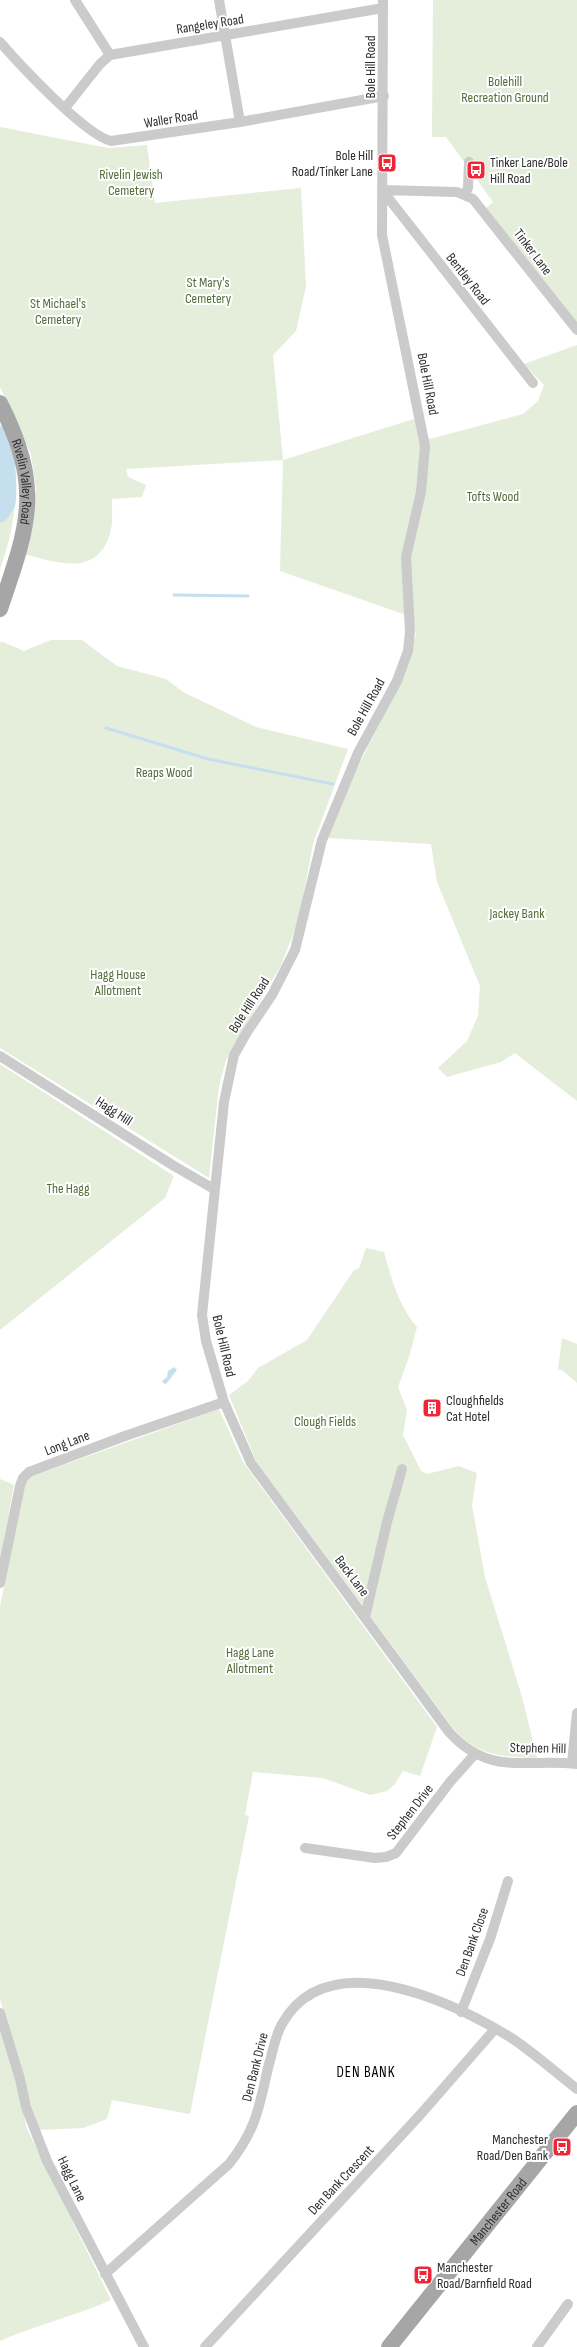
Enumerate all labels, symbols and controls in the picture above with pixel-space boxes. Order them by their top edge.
street label: Rangeley Road [175,10,245,38]
street label: Bole Hill Road [362,35,379,98]
park label: Bolehill Recreation Ground [461,73,549,106]
street label: Waller Road [143,106,199,132]
place label: Bole Hill Road/Tinker Lane [292,147,373,180]
bus stop icon: Bole Hill Road/Tinker Lane [376,152,398,174]
place label: Tinker Lane/Bole Hill Road [490,154,568,187]
bus stop icon: Tinker Lane/Bole Hill Road [465,159,487,181]
park label: Rivelin Jewish Cemetery [99,166,163,199]
street label: Tinker Lane [510,226,556,278]
street label: Bentley Road [442,250,494,309]
park label: St Mary's Cemetery [185,274,232,307]
park label: St Michael's Cemetery [30,295,86,328]
street label: Bole Hill Road [414,351,442,417]
street label: Rivelin Valley Road [8,437,36,526]
park label: Tofts Wood [467,488,519,505]
street label: Bole Hill Road [343,675,389,739]
park label: Reaps Wood [136,764,193,781]
park label: Jackey Bank [488,905,545,922]
park label: Hagg House Allotment [90,966,146,999]
street label: Bole Hill Road [225,974,273,1036]
street label: Hagg Hill [92,1093,136,1129]
park label: The Hagg [46,1180,90,1197]
street label: Bole Hill Road [209,1313,239,1379]
place label: Cloughfields Cat Hotel [446,1392,504,1425]
building icon: Cloughfields Cat Hotel [421,1397,443,1419]
park label: Clough Fields [294,1413,356,1430]
street label: Long Lane [42,1427,92,1459]
street label: Back Lane [331,1552,373,1600]
park label: Hagg Lane Allotment [226,1644,274,1677]
street label: Stephen Hill [510,1739,566,1757]
street label: Stephen Drive [383,1781,437,1843]
street label: Den Bank Close [452,1905,492,1979]
street label: Den Bank Drive [238,2031,272,2103]
district label: DEN BANK [336,2063,396,2082]
place label: Manchester Road/Den Bank [477,2131,549,2164]
bus stop icon: Manchester Road/Den Bank [551,2136,573,2158]
street label: Den Bank Crescent [305,2142,377,2218]
street label: Hagg Lane [54,2154,90,2204]
street label: Manchester Road [466,2174,530,2248]
place label: Manchester Road/Barnfield Road [437,2259,532,2292]
bus stop icon: Manchester Road/Barnfield Road [412,2264,434,2286]

